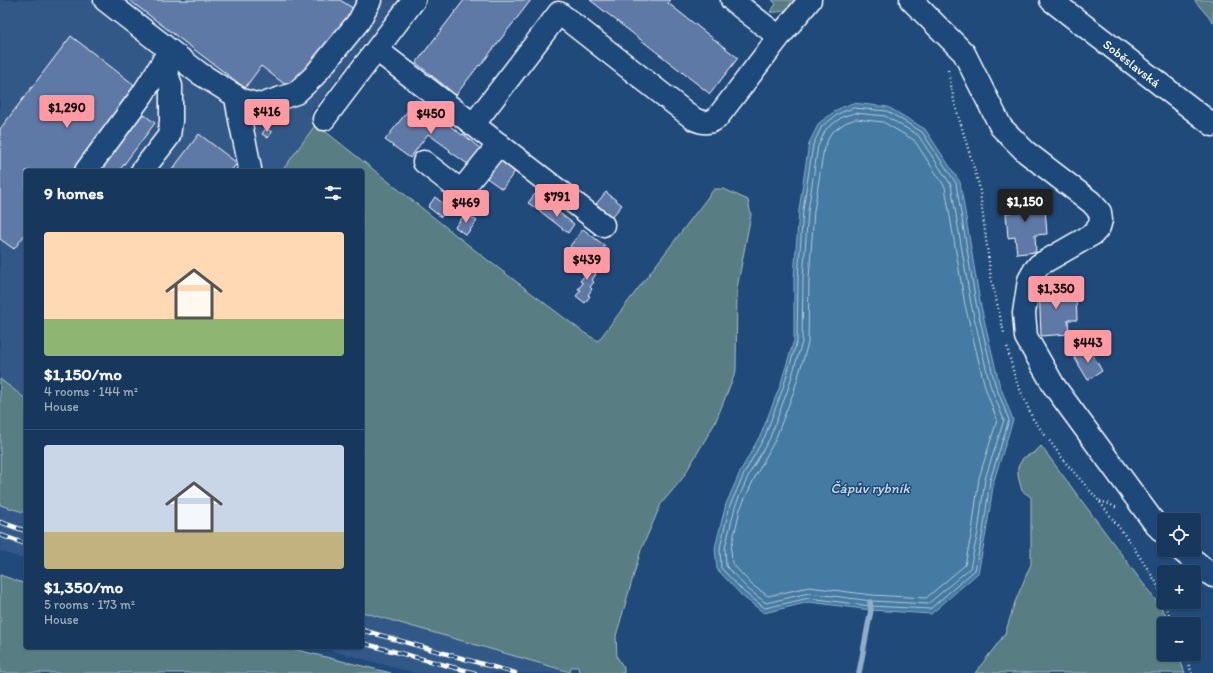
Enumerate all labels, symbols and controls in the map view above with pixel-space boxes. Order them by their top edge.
street label: Soběslavská [1100,37,1163,90]
pin: $1,290 [34,95,100,129]
pin: $416 [243,99,291,133]
text: $1,290 [48,100,86,115]
pin: $450 [407,101,455,135]
text: $416 [253,104,281,119]
text: $450 [416,106,446,121]
icon: filters [322,182,344,204]
text: 9 homes [44,183,104,203]
pin: $791 [533,184,581,218]
text: $791 [544,189,570,204]
pin: $1,150 [992,189,1058,223]
pin: $469 [442,190,490,224]
text: $1,150 [1007,194,1043,209]
text: $469 [452,195,480,210]
pin: $439 [563,247,611,281]
text: $439 [573,252,601,267]
icon: home [158,258,230,330]
pin: $1,350 [1023,276,1089,310]
text: $1,350 [1037,281,1075,296]
pin: $443 [1064,330,1112,364]
text: $443 [1073,335,1103,350]
text: $1,150/mo [44,364,122,384]
text: 4 rooms · 144 m² [44,384,138,399]
text: House [44,399,79,414]
icon: home [158,471,230,543]
water label: Čápův rybník [830,480,910,497]
map controls [1157,513,1201,661]
button: locate [1157,513,1201,557]
button: + [1157,565,1201,609]
text: $1,350/mo [44,577,123,597]
text: 5 rooms · 173 m² [44,597,135,612]
text: House [44,612,79,627]
button: − [1157,617,1201,661]

